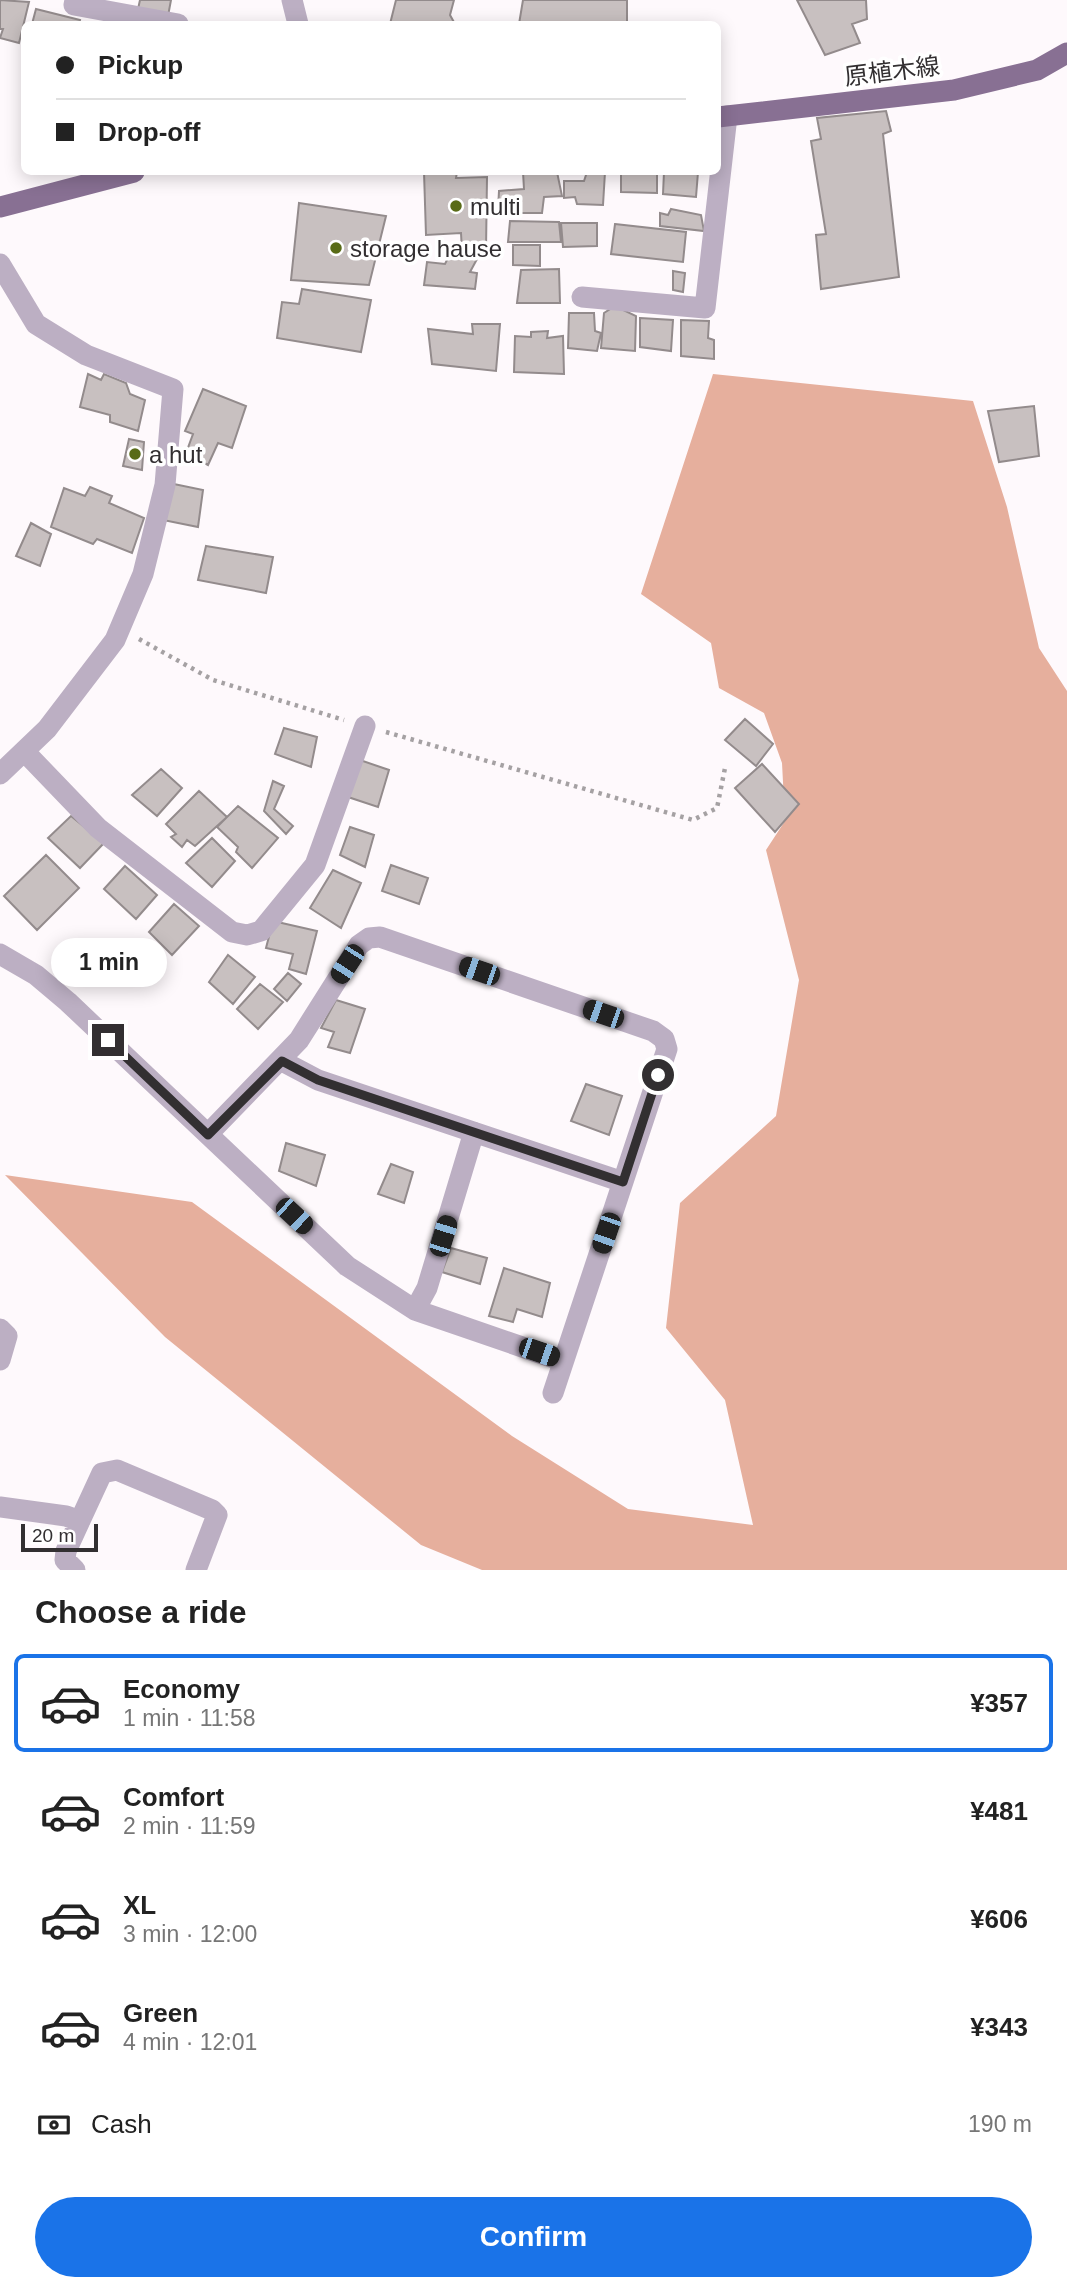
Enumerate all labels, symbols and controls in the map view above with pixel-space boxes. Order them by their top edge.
text: Pickup [98,50,183,80]
street label: 原植木線 [843,52,941,90]
text: Drop-off [98,117,201,147]
place label: multi [470,193,521,220]
marker: multi [448,198,464,214]
place label: storage hause [350,235,502,262]
marker: storage hause [328,240,344,256]
place label: a hut [149,441,203,468]
marker: a hut [127,446,143,462]
callout: 1 min [50,939,166,988]
car [327,941,368,987]
text: 1 min [79,949,139,975]
car [456,954,503,988]
car [580,997,627,1031]
route end [92,1024,124,1056]
route start [642,1059,674,1091]
car [272,1194,317,1238]
car [590,1210,623,1256]
car [427,1213,460,1259]
car [516,1335,563,1369]
scale bar [21,1521,98,1553]
text: 20 m [32,1525,74,1546]
text: Choose a ride [35,1594,247,1630]
icon: car [39,1672,102,1735]
text: Economy [123,1674,240,1704]
text: ¥357 [970,1688,1028,1718]
text: 1 min · 11:58 [123,1705,256,1731]
icon: car [39,1780,102,1843]
text: Comfort [123,1782,224,1812]
text: ¥481 [970,1796,1028,1826]
text: 2 min · 11:59 [123,1813,256,1839]
icon: car [39,1888,102,1951]
text: XL [123,1890,156,1920]
text: ¥606 [970,1904,1028,1934]
text: 3 min · 12:00 [123,1921,257,1947]
icon: car [39,1996,102,2059]
text: Green [123,1998,198,2028]
text: ¥343 [970,2012,1028,2042]
text: 4 min · 12:01 [123,2029,257,2055]
icon: cash [35,2106,73,2144]
text: Cash [91,2109,152,2139]
text: 190 m [968,2111,1032,2137]
button: Confirm [35,2197,1032,2277]

